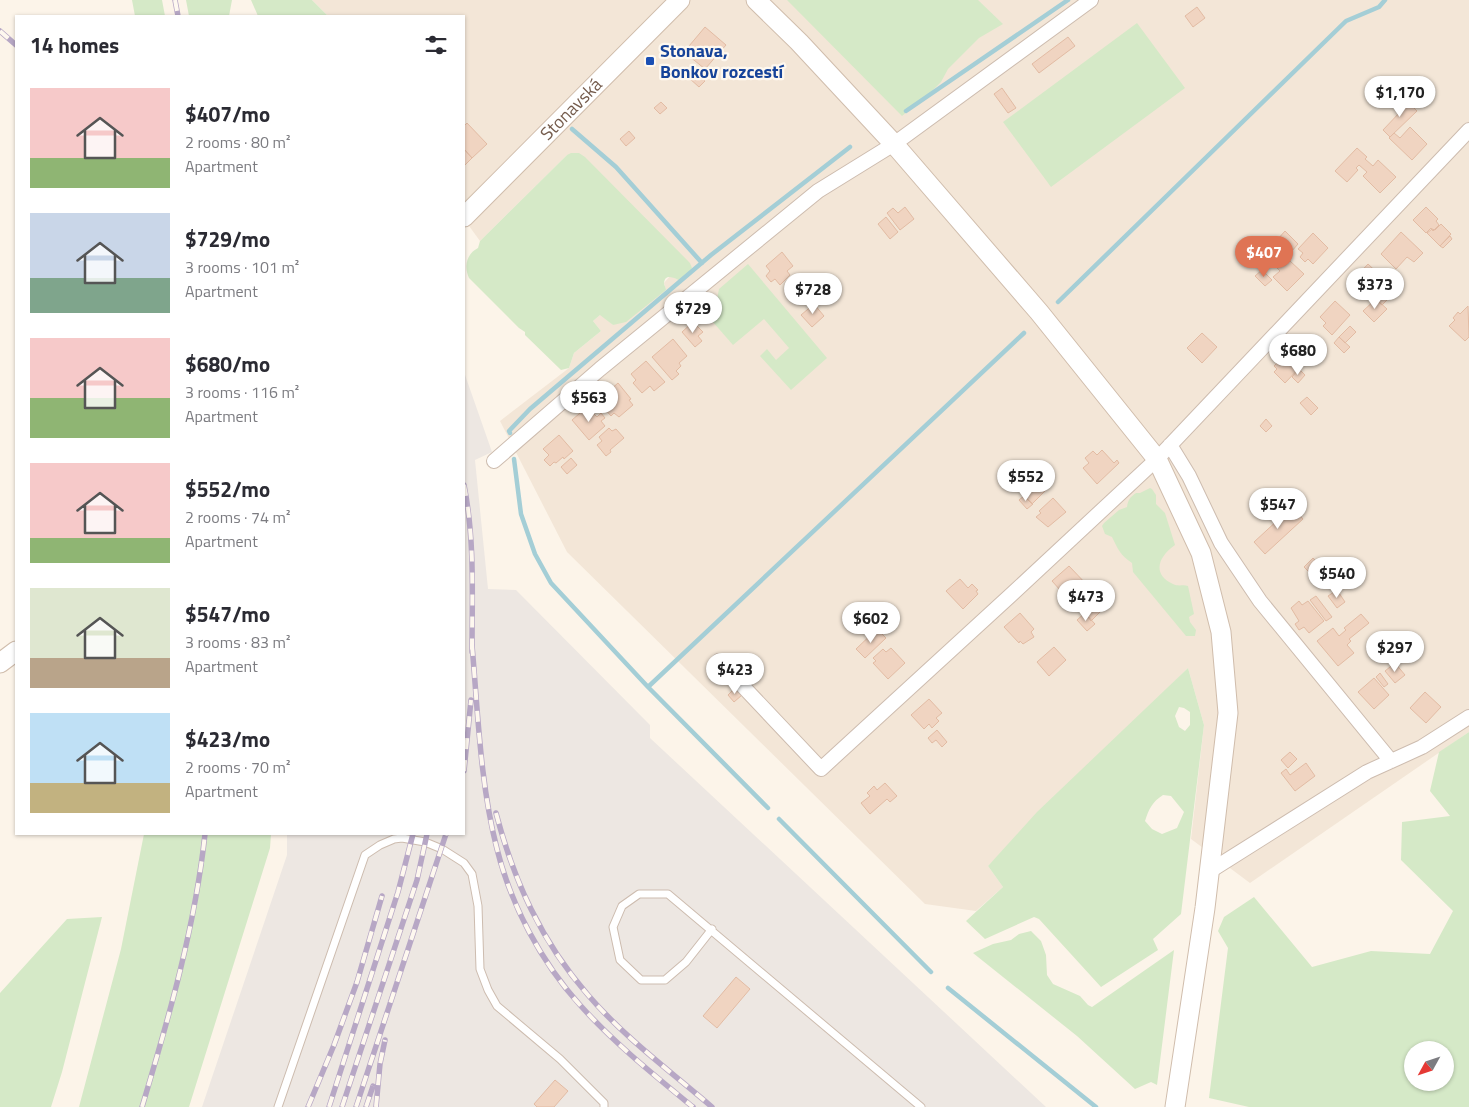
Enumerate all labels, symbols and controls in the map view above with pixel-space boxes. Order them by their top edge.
text: 14 homes [30,29,119,61]
icon: filters [422,31,450,59]
place label: Stonava, Bonkov rozcestí [660,37,785,85]
marker: Stonava, Bonkov rozcestí [644,55,656,67]
street label: Stonavská [534,72,608,146]
pin: $1,170 [1359,76,1441,118]
text: $1,170 [1375,80,1425,104]
text: $407/mo [185,98,270,130]
icon: home [70,108,130,168]
text: 2 rooms · 80 m² [185,130,290,154]
text: Apartment [185,154,258,178]
text: $729/mo [185,223,270,255]
icon: home [70,233,130,293]
pin: $407 [1234,236,1294,278]
text: $407 [1246,240,1282,264]
text: 3 rooms · 101 m² [185,255,299,279]
pin: $373 [1345,268,1405,310]
pin: $728 [783,272,843,315]
text: $373 [1357,272,1393,296]
text: $728 [795,277,831,301]
text: Apartment [185,279,258,303]
pin: $729 [663,292,723,334]
text: $729 [675,296,711,320]
pin: $680 [1268,334,1328,376]
text: $680 [1280,338,1316,362]
text: $680/mo [185,348,270,380]
icon: home [70,358,130,418]
text: 3 rooms · 116 m² [185,380,299,404]
pin: $563 [559,380,619,423]
text: $563 [571,385,607,409]
text: Apartment [185,404,258,428]
pin: $552 [996,460,1056,502]
text: $552 [1008,464,1044,488]
text: $552/mo [185,473,270,505]
icon: home [70,483,130,543]
pin: $547 [1248,488,1308,530]
text: $547 [1260,492,1296,516]
text: 2 rooms · 74 m² [185,505,290,529]
text: Apartment [185,529,258,553]
pin: $540 [1307,556,1367,599]
text: $540 [1319,561,1355,585]
pin: $473 [1056,580,1116,622]
text: $473 [1068,584,1104,608]
text: $547/mo [185,598,270,630]
pin: $602 [841,602,901,644]
text: $602 [853,606,889,630]
icon: home [70,608,130,668]
text: 3 rooms · 83 m² [185,630,290,654]
pin: $297 [1365,630,1425,673]
text: $297 [1377,635,1413,659]
pin: $423 [705,652,765,695]
text: Apartment [185,654,258,678]
text: $423 [717,657,753,681]
text: $423/mo [185,723,270,755]
icon: home [70,733,130,793]
text: 2 rooms · 70 m² [185,755,290,779]
text: Apartment [185,779,258,803]
north arrow [1404,1041,1454,1091]
map controls [1404,1041,1454,1091]

